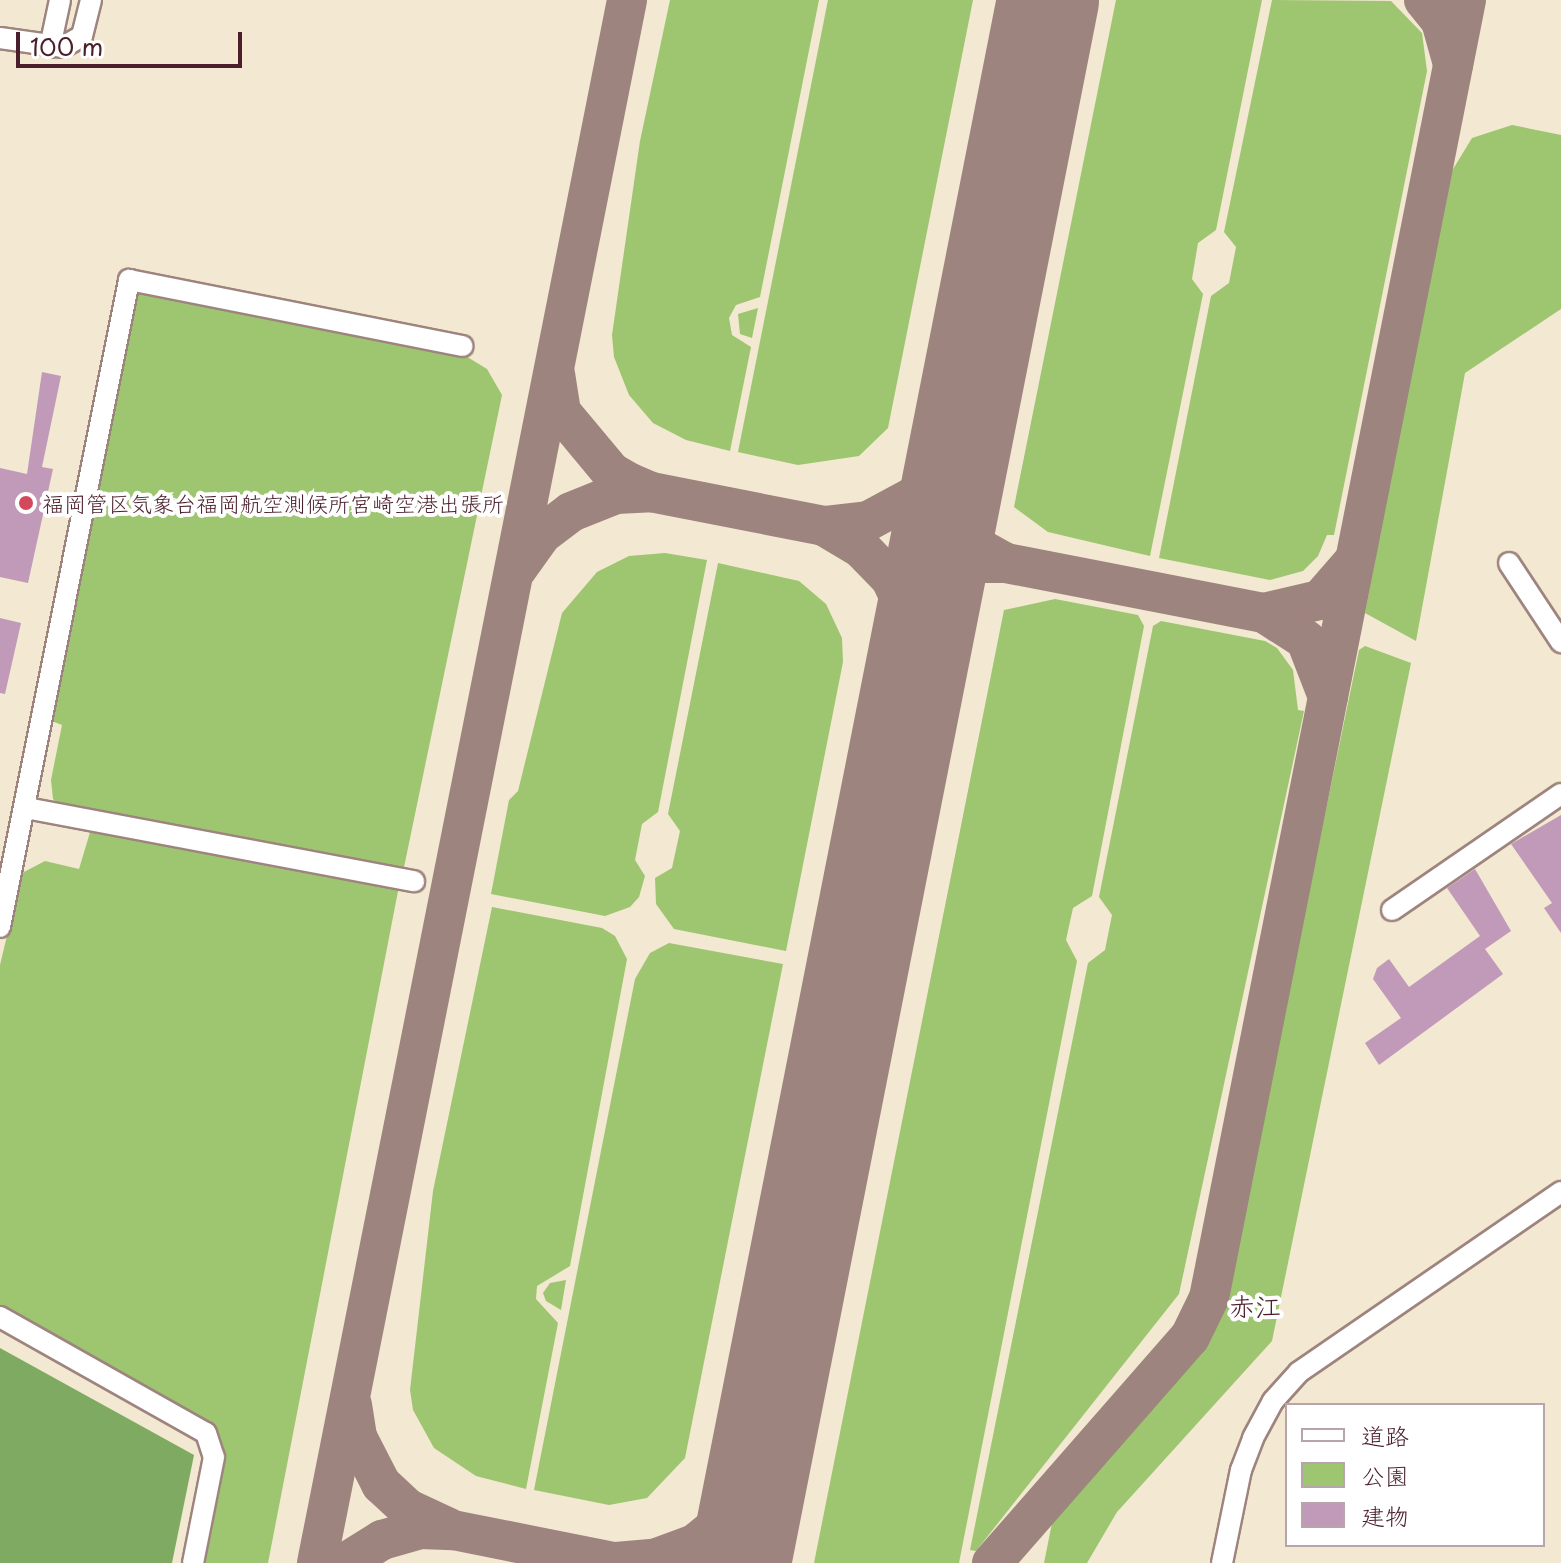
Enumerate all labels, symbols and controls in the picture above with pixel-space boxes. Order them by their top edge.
scale bar [20,16,246,66]
text: 100 m [30,28,103,64]
place label: 福岡管区気象台福岡航空測候所宮崎空港出張所 [42,490,504,516]
marker: 福岡管区気象台福岡航空測候所宮崎空港出張所 [17,494,35,512]
district label: 赤江 [1229,1290,1281,1322]
legend [1285,1403,1545,1547]
text: 道路 [1361,1417,1409,1453]
text: 公園 [1361,1457,1409,1493]
text: 建物 [1361,1497,1409,1533]

